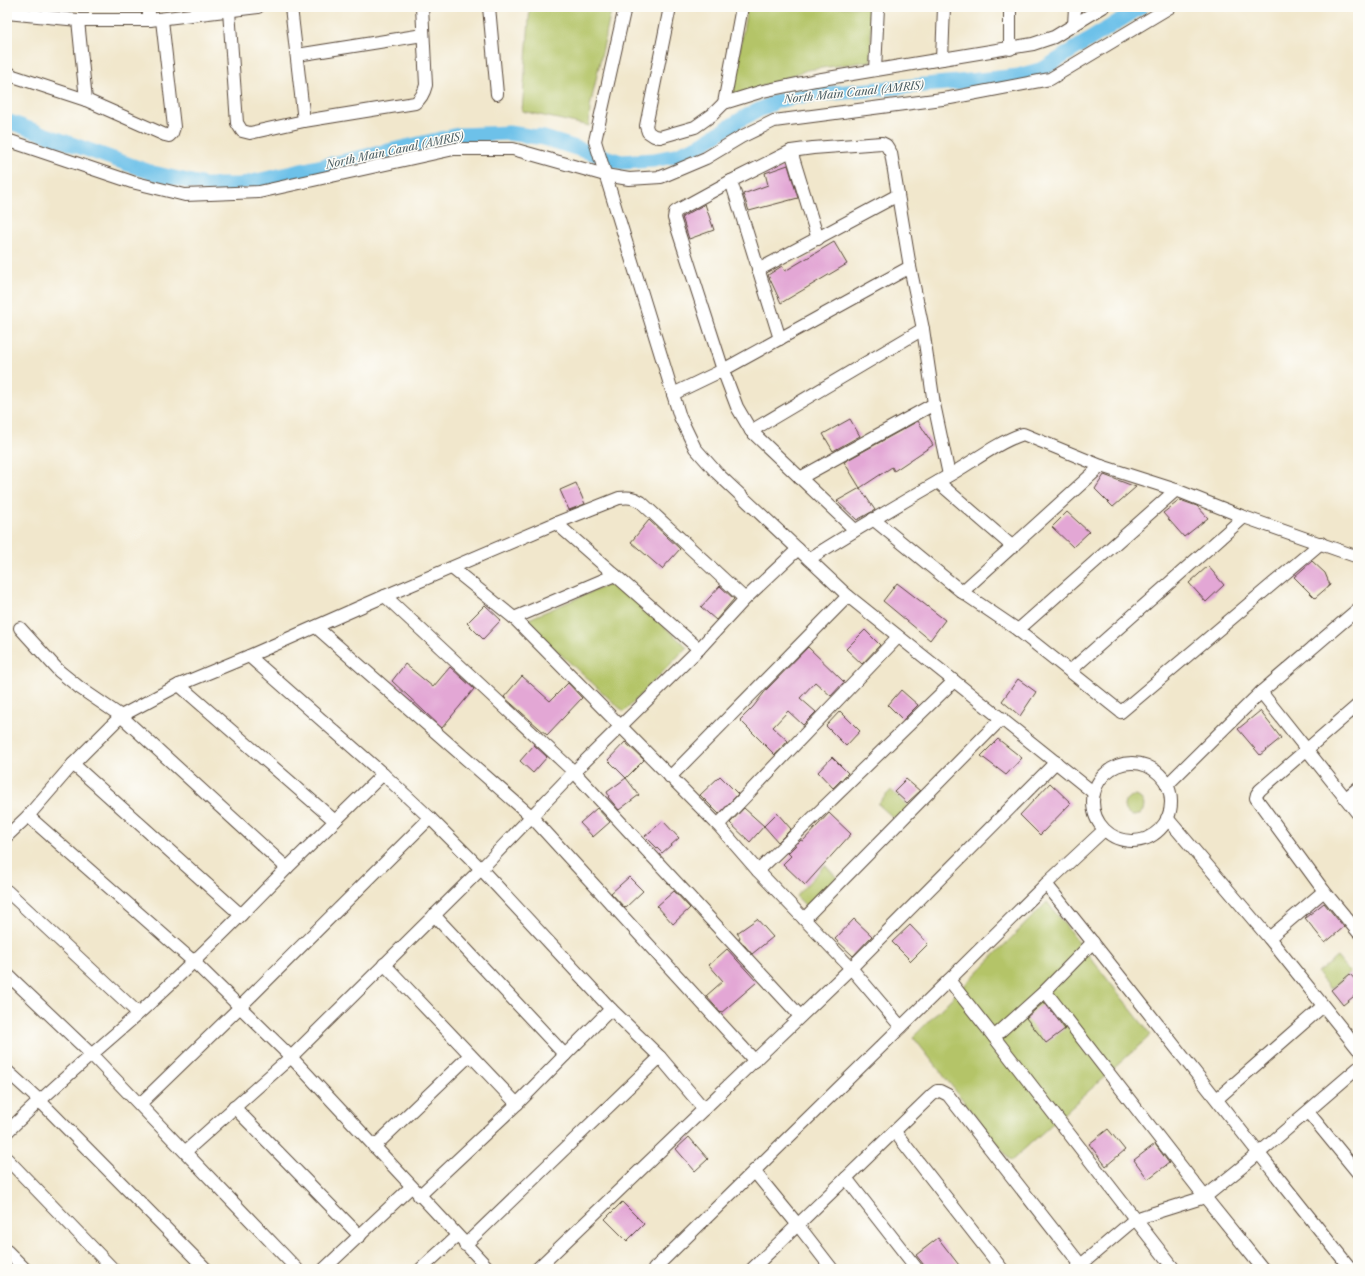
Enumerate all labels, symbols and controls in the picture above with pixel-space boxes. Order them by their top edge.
water label: North Main Canal (AMRIS) [782,78,925,106]
water label: North Main Canal (AMRIS) [323,128,466,172]

